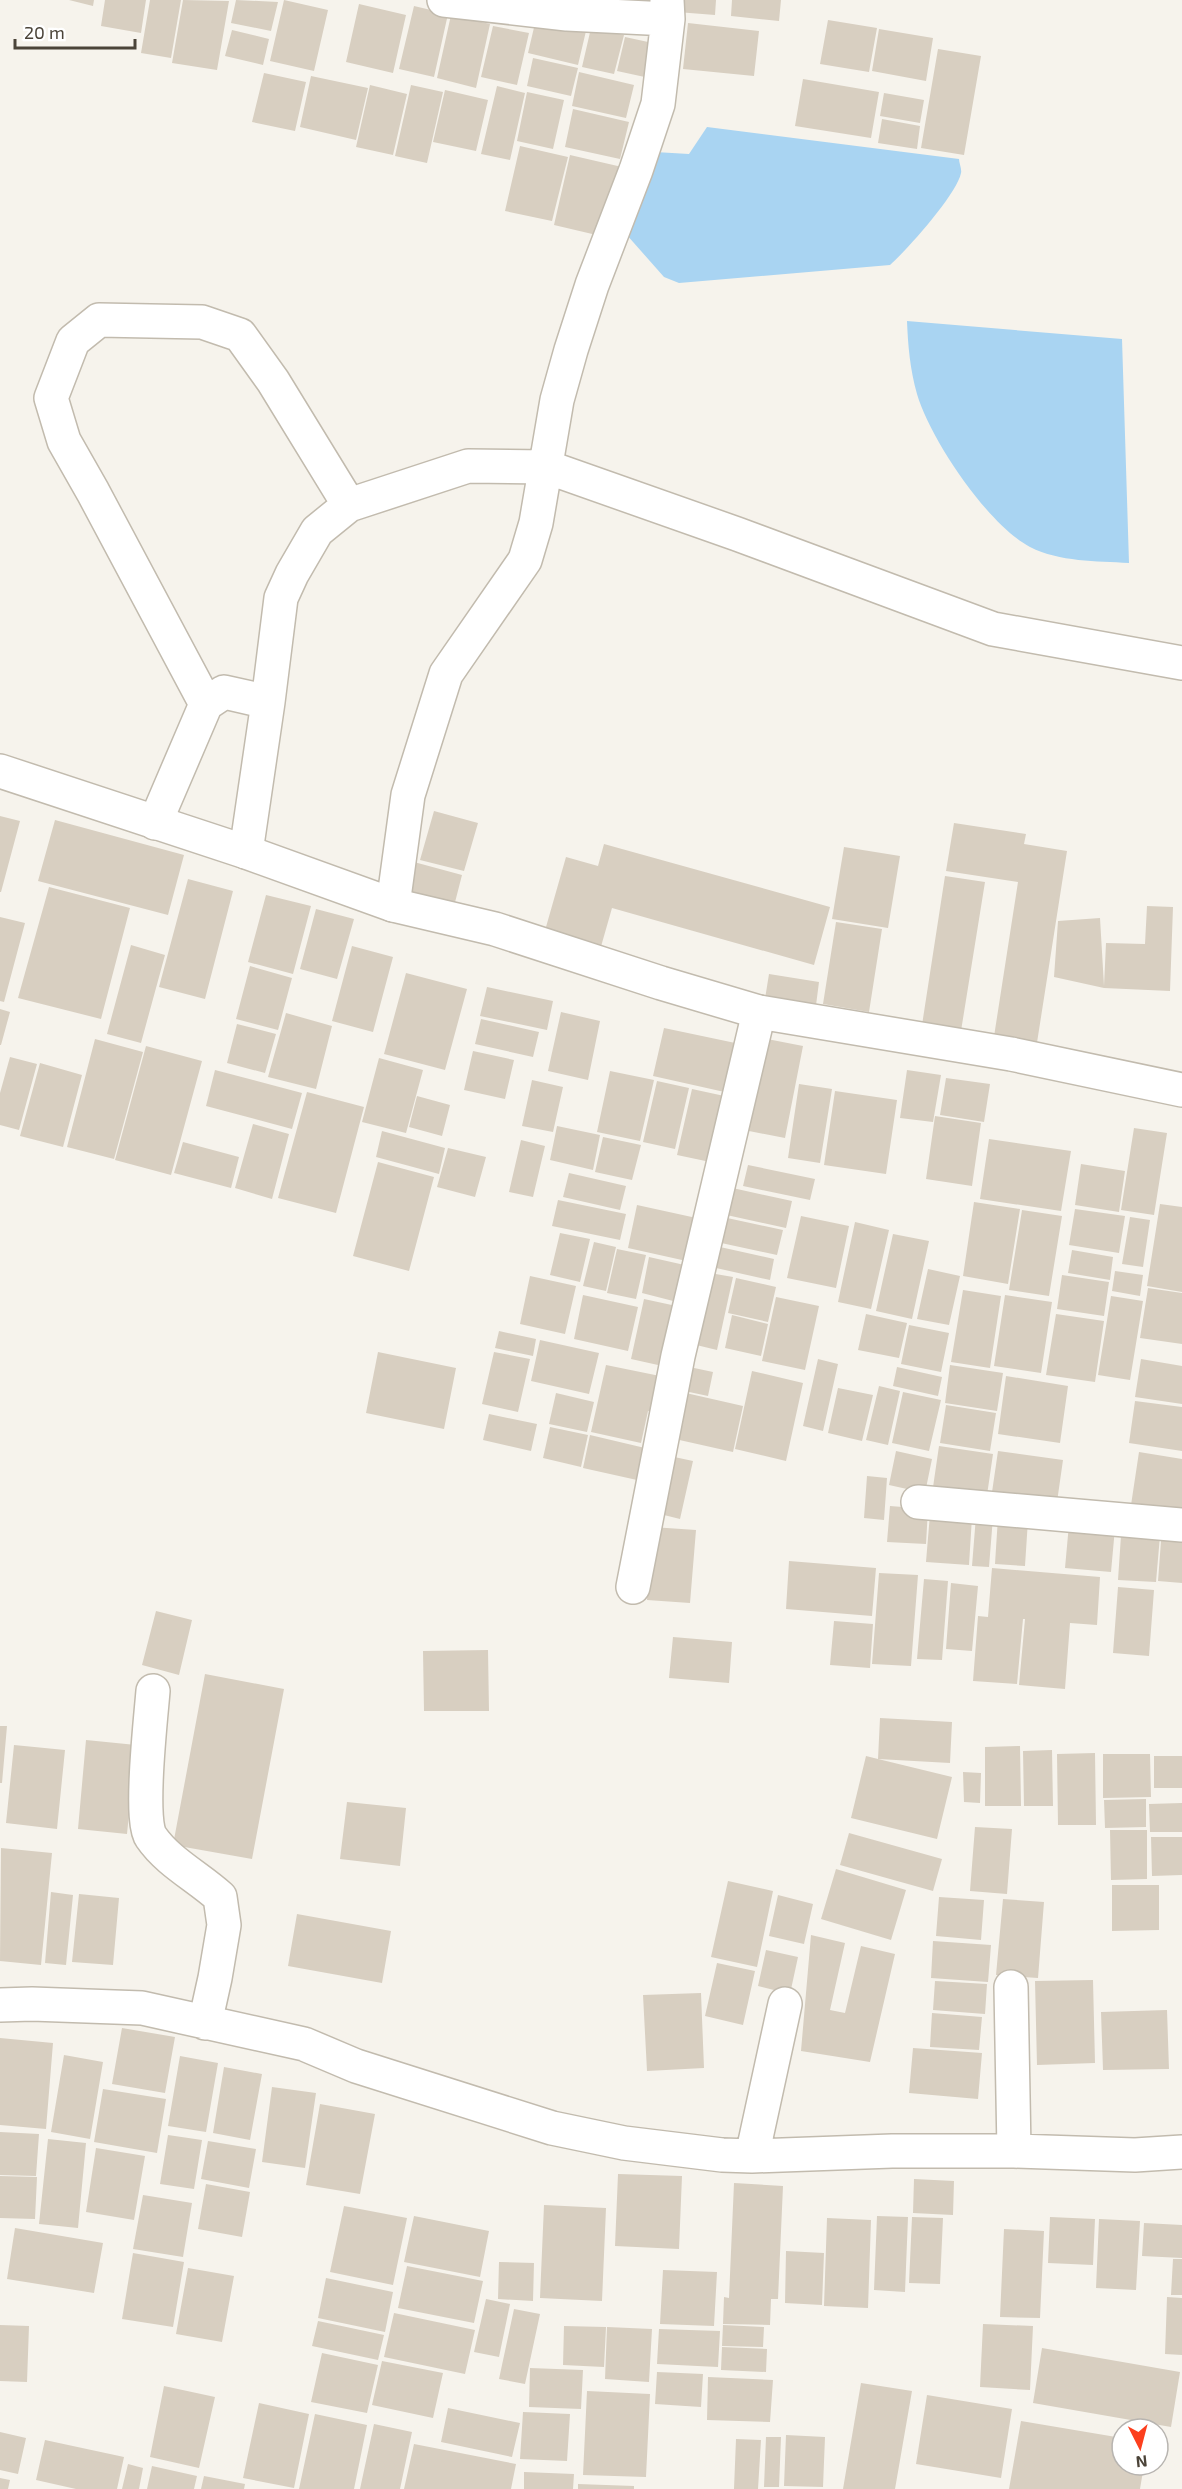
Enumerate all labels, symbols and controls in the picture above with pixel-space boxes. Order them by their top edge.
scale bar [15,12,135,50]
text: 20 m [24,21,65,43]
north arrow [1110,2417,1170,2477]
text: N [1135,2452,1148,2472]

